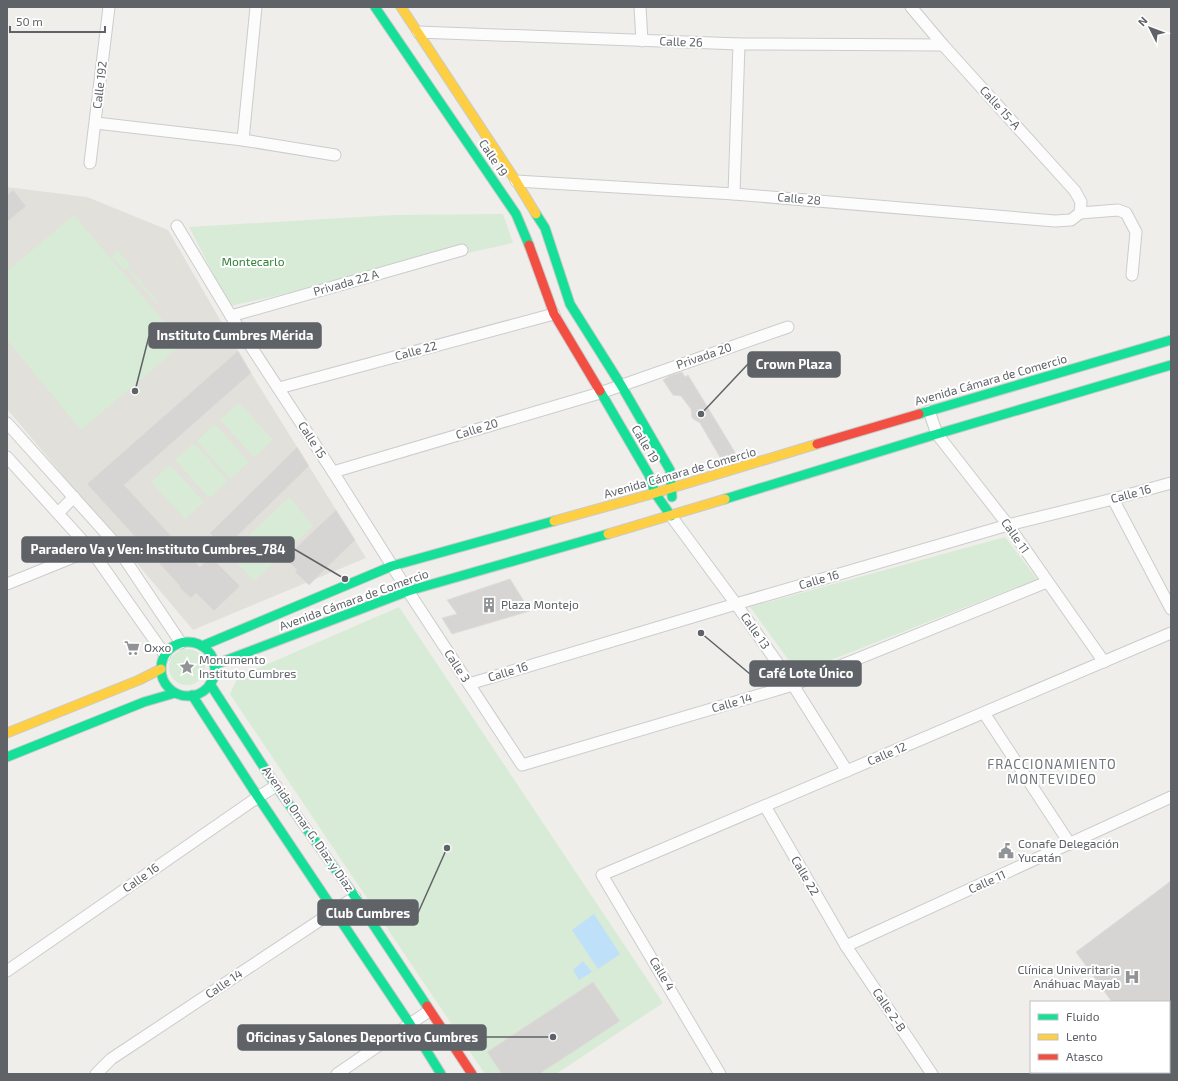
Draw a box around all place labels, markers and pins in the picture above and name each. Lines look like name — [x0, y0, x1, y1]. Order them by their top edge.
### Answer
callout: Instituto Cumbres Mérida — [149, 323, 321, 348]
callout: Crown Plaza — [748, 352, 840, 377]
callout: Paradero Va y Ven: Instituto Cumbres_784 — [22, 537, 294, 562]
building icon: Plaza Montejo — [480, 596, 498, 614]
place label: Plaza Montejo — [501, 597, 579, 612]
supermarket icon: Oxxo — [123, 639, 141, 657]
place label: Oxxo — [144, 640, 172, 654]
place label: Monumento Instituto Cumbres — [199, 652, 296, 680]
place icon: Monumento Instituto Cumbres — [178, 658, 196, 676]
callout: Café Lote Único — [750, 661, 861, 686]
place label: Conafe Delegación Yucatán — [1018, 836, 1119, 864]
public building icon: Conafe Delegación Yucatán — [997, 842, 1015, 860]
callout: Club Cumbres — [318, 900, 418, 925]
place label: Clínica Univeritaria Anáhuac Mayab — [1018, 962, 1120, 990]
hospital icon: Clínica Univeritaria Anáhuac Mayab — [1123, 968, 1141, 986]
callout: Oficinas y Salones Deportivo Cumbres — [238, 1025, 486, 1050]

